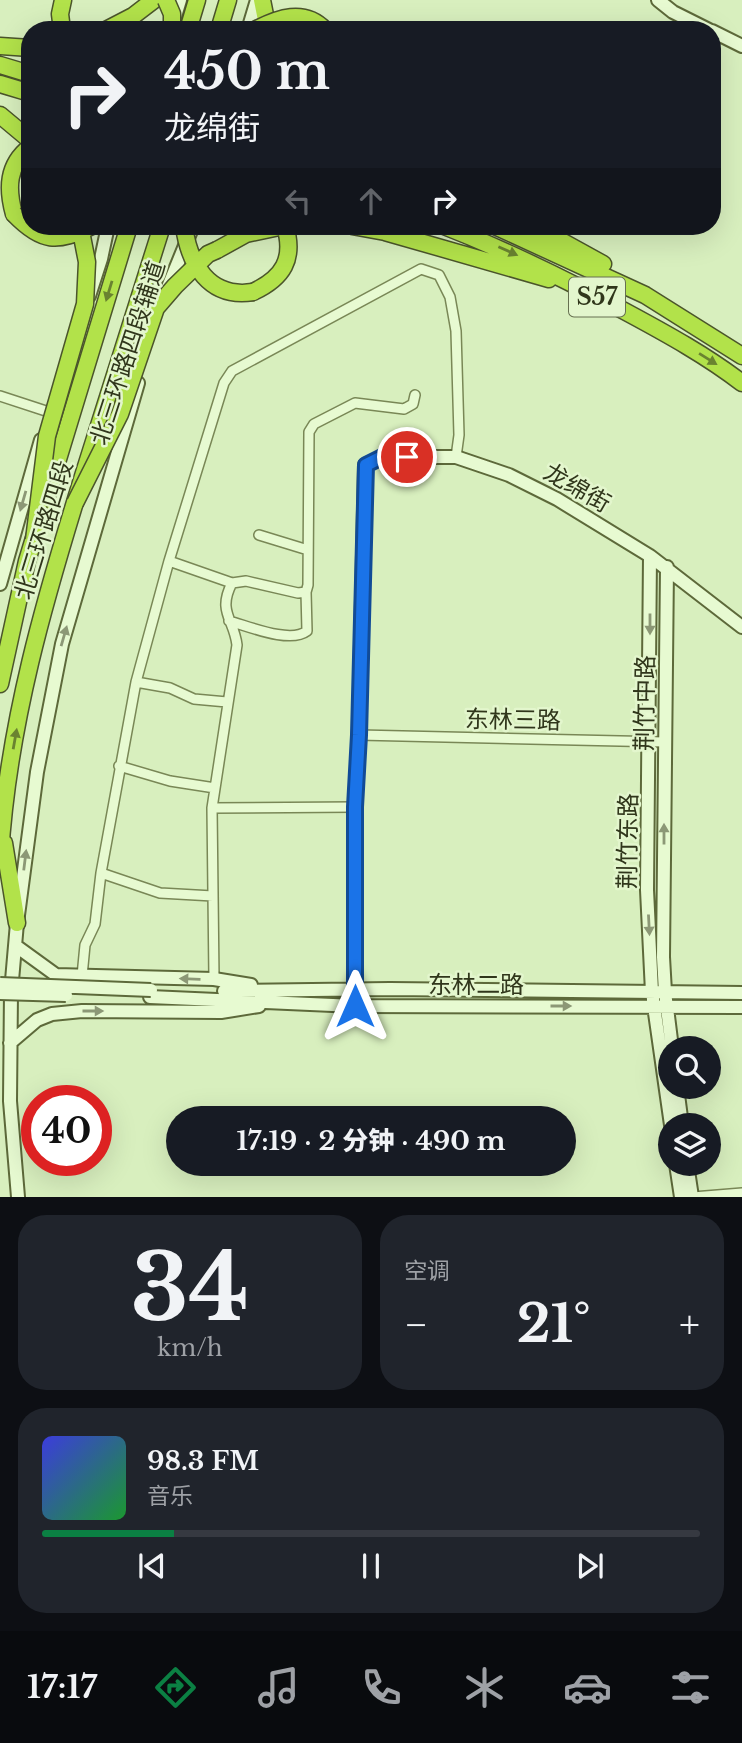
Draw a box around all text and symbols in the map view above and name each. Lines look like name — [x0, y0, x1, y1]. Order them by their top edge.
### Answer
text: 450 m — [164, 41, 330, 102]
icon: right — [49, 49, 140, 140]
text: 龙绵街 — [164, 108, 260, 148]
icon: left — [279, 182, 317, 220]
icon: ahead — [352, 182, 390, 220]
icon: right — [425, 182, 463, 220]
one-way arrow — [497, 246, 518, 257]
street label: 北三环路四段辅道 — [84, 257, 171, 449]
road number: S57 — [569, 278, 625, 316]
one-way arrow — [103, 281, 114, 302]
one-way arrow — [698, 353, 717, 366]
pin — [377, 427, 437, 487]
icon: arrive — [388, 438, 426, 476]
street label: 北三环路四段 — [9, 457, 78, 603]
street label: 龙绵街 — [539, 457, 616, 518]
one-way arrow — [18, 491, 28, 512]
one-way arrow — [644, 613, 656, 635]
one-way arrow — [59, 625, 70, 647]
street label: 荆竹中路 — [629, 655, 660, 751]
street label: 东林三路 — [465, 704, 561, 735]
one-way arrow — [10, 728, 21, 750]
street label: 荆竹东路 — [612, 793, 643, 889]
one-way arrow — [658, 822, 670, 844]
one-way arrow — [20, 849, 31, 871]
one-way arrow — [644, 914, 655, 936]
position arrow — [318, 969, 392, 1043]
street label: 东林二路 — [428, 970, 524, 999]
one-way arrow — [179, 973, 201, 984]
one-way arrow — [551, 1000, 573, 1012]
one-way arrow — [83, 1005, 105, 1017]
map controls — [658, 1036, 721, 1176]
button: search — [658, 1036, 721, 1099]
speed limit sign: 40 — [21, 1085, 112, 1176]
button: layers — [658, 1113, 721, 1176]
text: 17:19 · 2 分钟 · 490 m — [236, 1125, 506, 1157]
text: 34 — [131, 1232, 249, 1345]
text: 空调 — [404, 1257, 450, 1285]
text: 21° — [517, 1292, 591, 1356]
text: − — [404, 1301, 428, 1348]
text: + — [679, 1301, 700, 1348]
text: km/h — [157, 1334, 223, 1362]
text: 98.3 FM — [147, 1445, 259, 1477]
text: 音乐 — [147, 1482, 193, 1510]
icon: previous — [133, 1547, 171, 1585]
icon: pause — [352, 1547, 390, 1585]
icon: next — [571, 1547, 609, 1585]
icon: directions — [151, 1663, 200, 1712]
icon: music — [254, 1663, 303, 1712]
icon: phone — [357, 1663, 406, 1712]
icon: climate — [460, 1663, 509, 1712]
icon: car — [563, 1663, 612, 1712]
icon: filters — [666, 1663, 715, 1712]
text: 17:17 — [27, 1667, 97, 1707]

